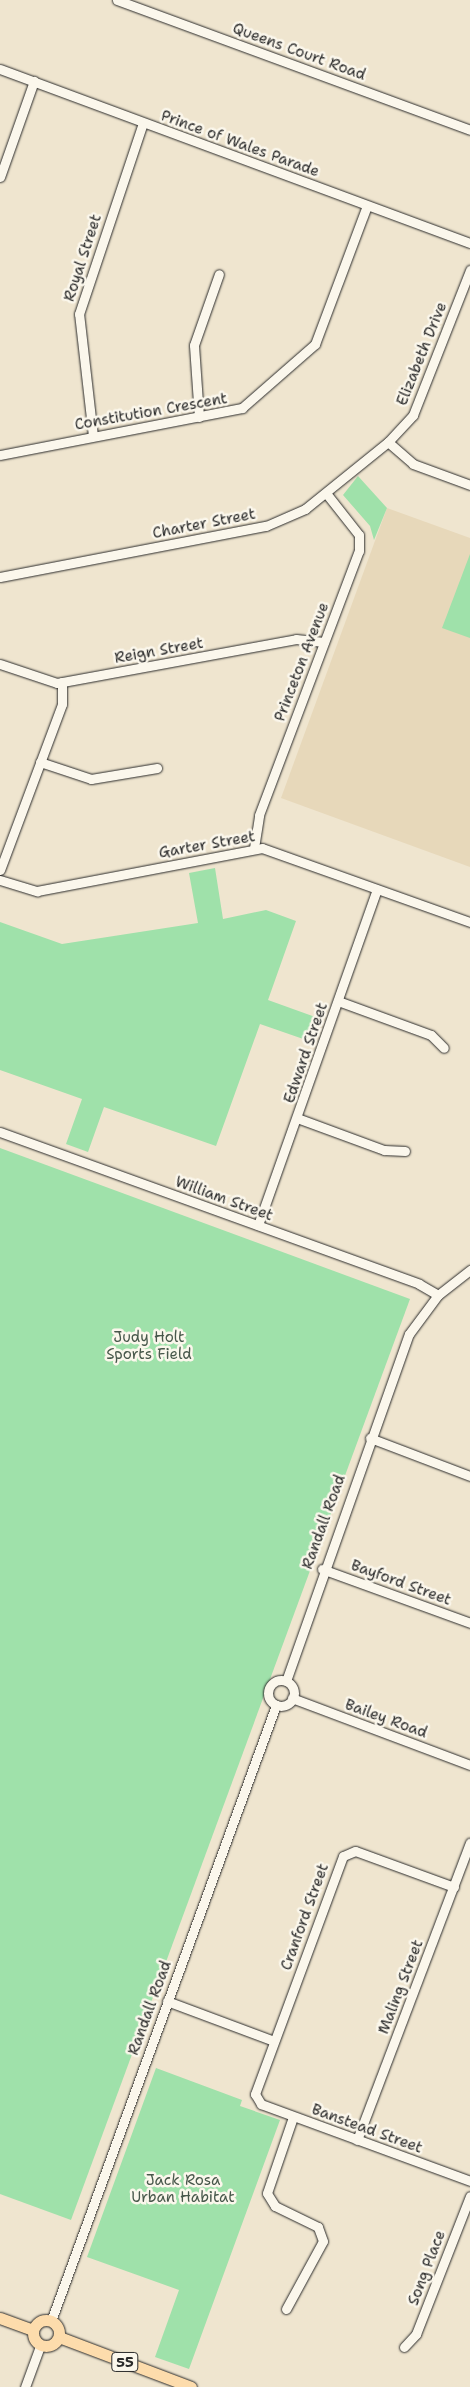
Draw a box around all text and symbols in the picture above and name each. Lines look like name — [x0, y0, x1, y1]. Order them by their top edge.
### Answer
street label: Queens Court Road — [230, 20, 368, 84]
street label: Prince of Wales Parade — [158, 107, 322, 181]
street label: Royal Street — [60, 212, 106, 304]
street label: Elizabeth Drive — [393, 300, 451, 408]
street label: Constitution Crescent — [73, 390, 229, 434]
street label: Charter Street — [151, 505, 257, 543]
street label: Princeton Avenue — [271, 600, 333, 724]
street label: Reign Street — [113, 634, 205, 668]
street label: Garter Street — [157, 828, 257, 862]
street label: Edward Street — [280, 1000, 332, 1106]
street label: William Street — [173, 1173, 275, 1225]
park label: Judy Holt Sports Field — [106, 1328, 192, 1363]
street label: Randall Road — [299, 1472, 349, 1572]
street label: Bayford Street — [348, 1557, 454, 1609]
street label: Bailey Road — [342, 1696, 430, 1742]
street label: Cranford Street — [277, 1861, 333, 1973]
street label: Maling Street — [375, 1937, 427, 2037]
street label: Randall Road — [125, 1958, 175, 2058]
street label: Banstead Street — [309, 2101, 425, 2157]
park label: Jack Rosa Urban Habitat — [131, 2171, 235, 2206]
street label: Song Place — [404, 2228, 450, 2308]
road number: 55 — [111, 2350, 139, 2374]

